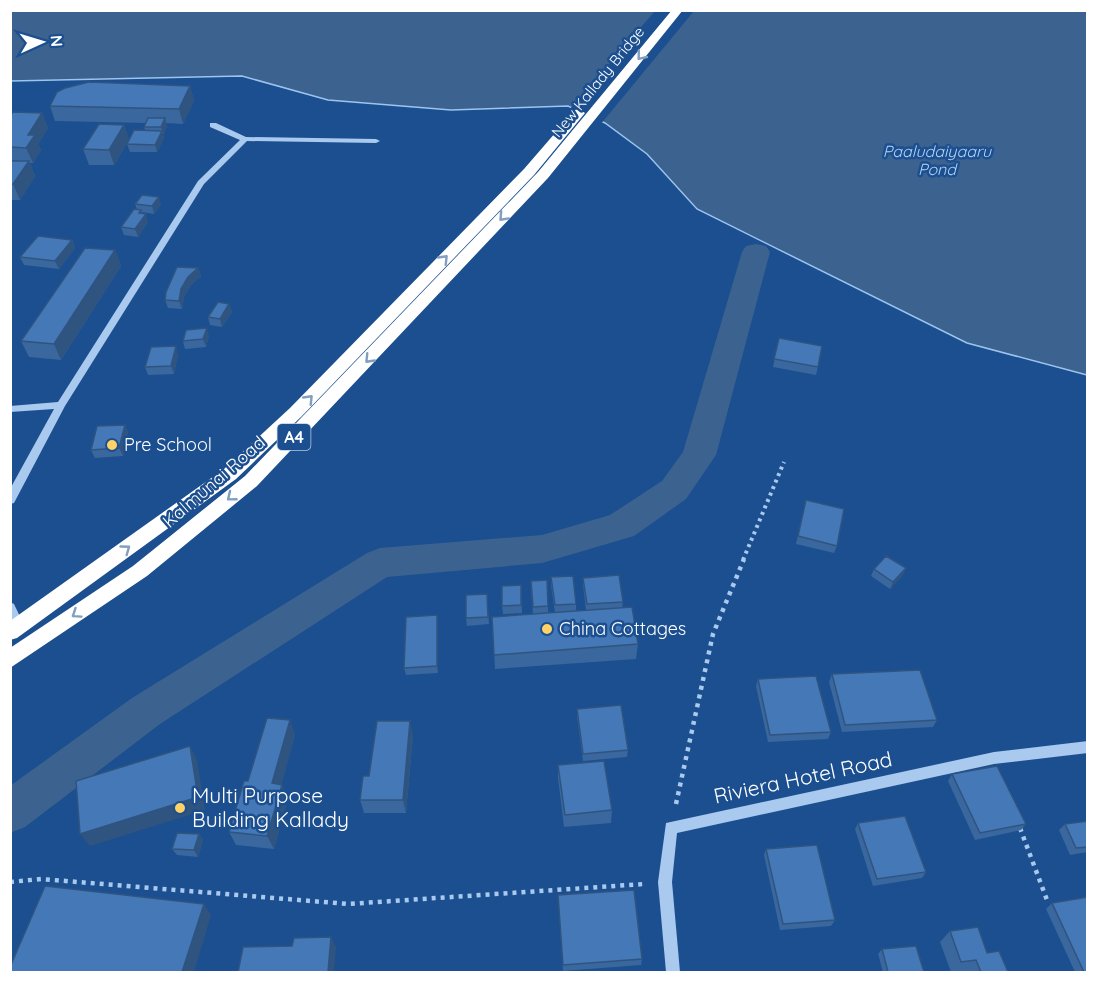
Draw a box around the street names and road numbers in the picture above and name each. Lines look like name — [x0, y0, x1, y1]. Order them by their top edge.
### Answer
street label: New Kallady Bridge — [547, 22, 648, 141]
road number: A4 — [278, 424, 310, 450]
street label: Kalmunai Road — [158, 431, 270, 532]
street label: Riviera Hotel Road — [711, 745, 894, 809]

